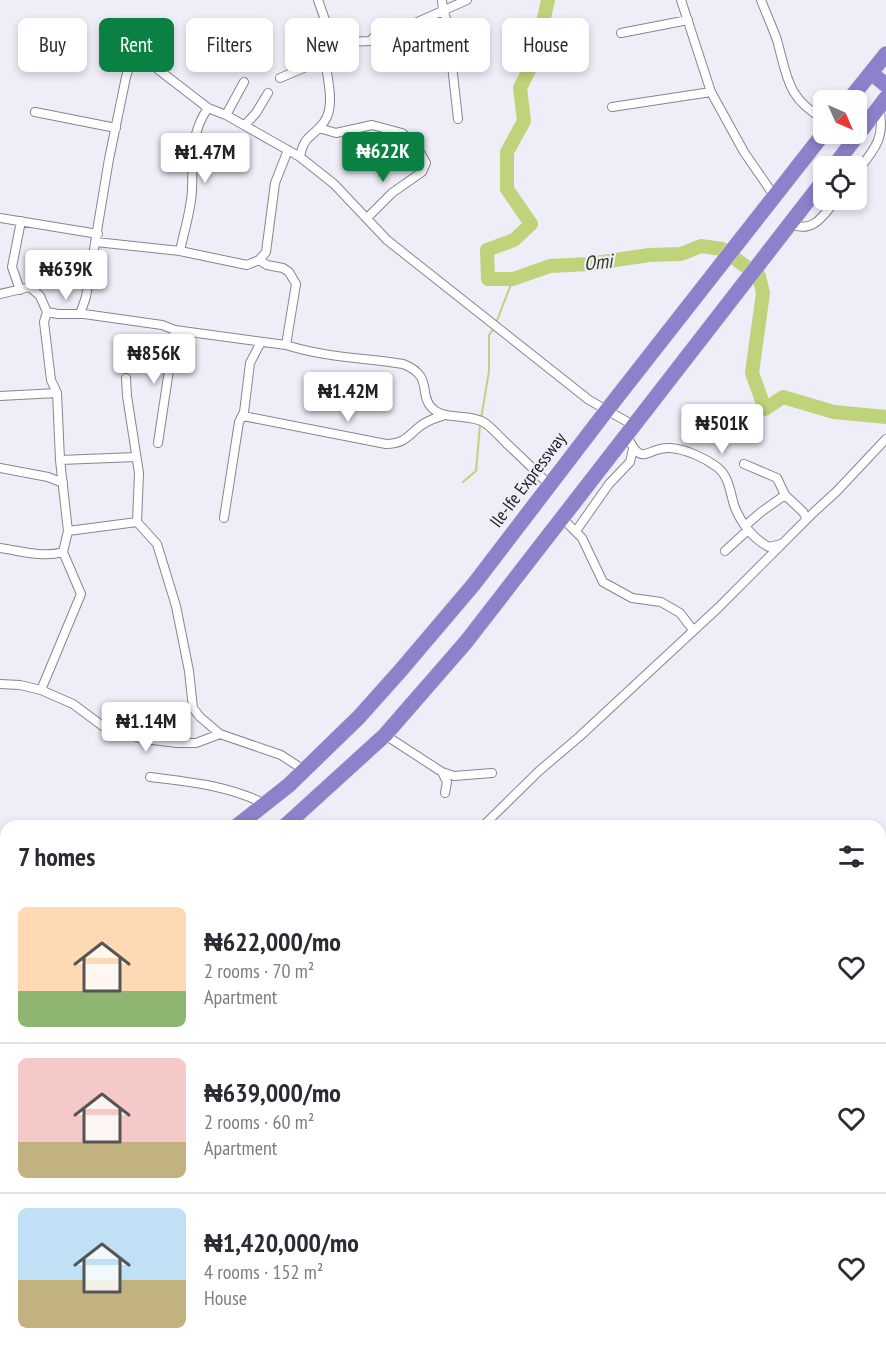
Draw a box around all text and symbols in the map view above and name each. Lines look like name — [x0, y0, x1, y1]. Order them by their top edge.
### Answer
chip: Buy — [18, 18, 87, 72]
chip: Rent — [99, 18, 174, 72]
chip: Filters — [186, 18, 273, 72]
chip: New — [285, 18, 359, 72]
chip: Apartment — [371, 18, 490, 72]
chip: House — [502, 18, 589, 72]
north arrow — [813, 90, 867, 144]
map controls — [813, 90, 867, 210]
pin: ₦622K — [341, 132, 425, 183]
pin: ₦1.47M — [156, 133, 254, 184]
text: ₦622K — [356, 138, 410, 164]
text: ₦1.47M — [175, 139, 235, 165]
button: locate — [813, 156, 867, 210]
water label: Omi — [583, 248, 616, 276]
pin: ₦639K — [24, 250, 108, 301]
text: ₦639K — [39, 256, 93, 282]
pin: ₦856K — [112, 334, 196, 385]
text: ₦856K — [127, 340, 181, 366]
pin: ₦1.42M — [299, 372, 397, 423]
text: ₦1.42M — [318, 378, 378, 404]
pin: ₦501K — [680, 404, 764, 455]
text: ₦501K — [695, 410, 749, 436]
street label: Ile-Ife Expressway — [484, 427, 571, 532]
pin: ₦1.14M — [97, 702, 195, 753]
text: ₦1.14M — [116, 708, 176, 734]
text: 7 homes — [18, 840, 95, 873]
icon: filters — [835, 840, 868, 873]
text: ₦622,000/mo — [204, 925, 341, 958]
icon: home — [66, 931, 138, 1003]
icon: heart — [835, 951, 868, 984]
text: 2 rooms · 70 m² — [204, 958, 314, 984]
text: Apartment — [204, 984, 277, 1010]
text: ₦639,000/mo — [204, 1076, 341, 1109]
icon: home — [66, 1082, 138, 1154]
icon: heart — [835, 1102, 868, 1135]
text: 2 rooms · 60 m² — [204, 1109, 314, 1135]
text: Apartment — [204, 1135, 277, 1161]
text: ₦1,420,000/mo — [204, 1226, 359, 1259]
icon: home — [66, 1232, 138, 1304]
icon: heart — [835, 1252, 868, 1285]
text: 4 rooms · 152 m² — [204, 1259, 323, 1285]
text: House — [204, 1285, 247, 1311]

